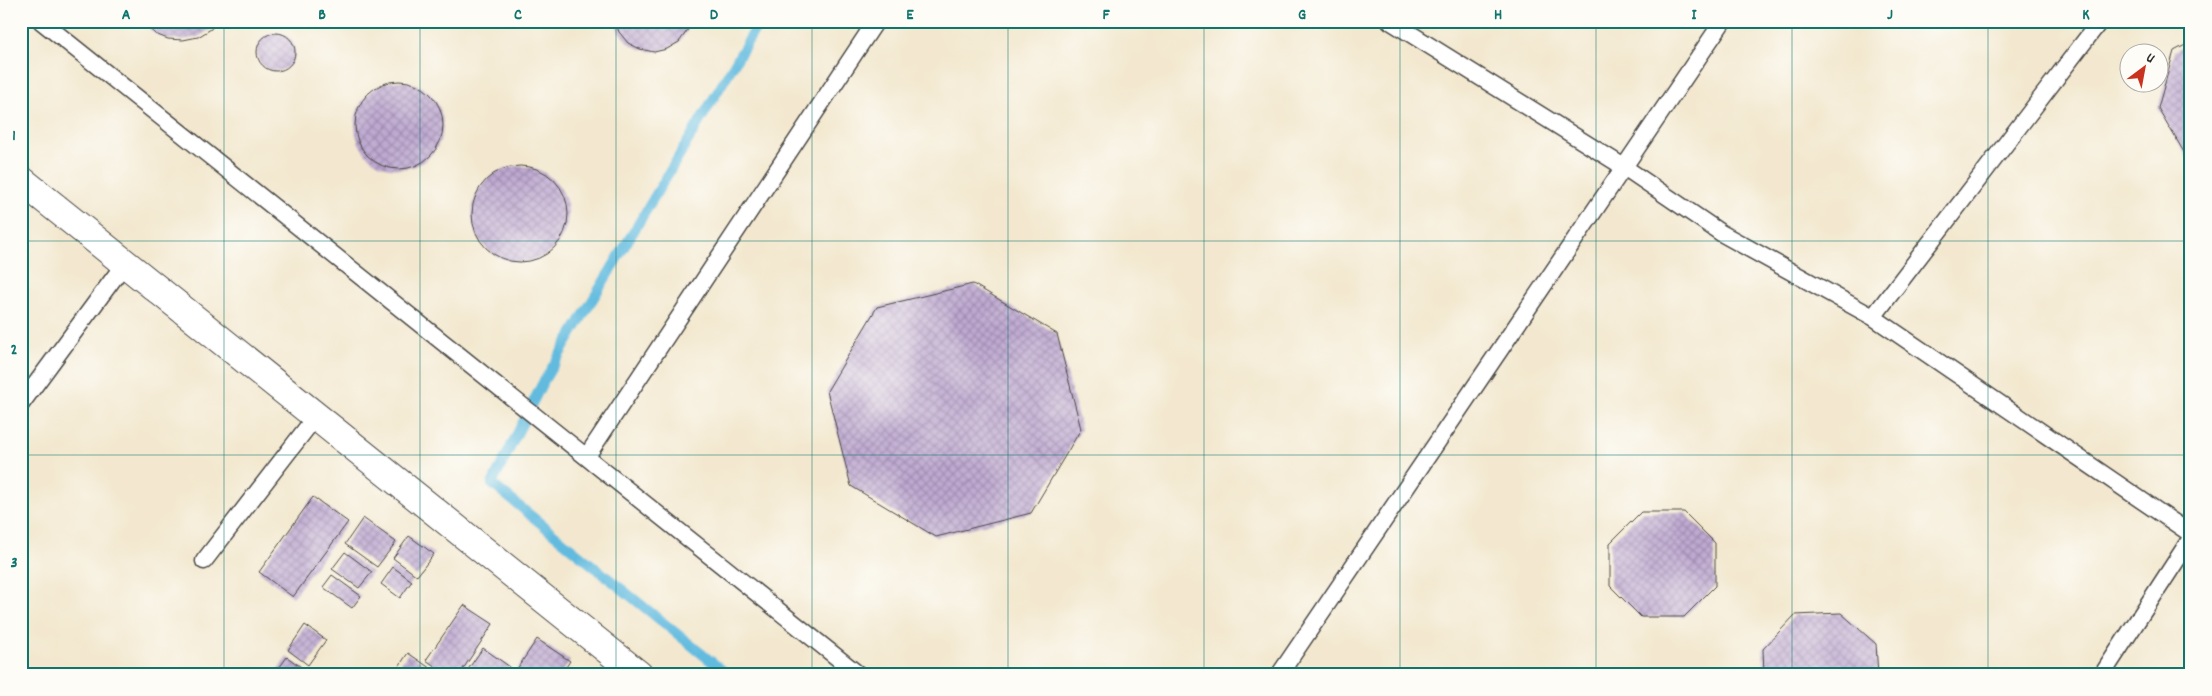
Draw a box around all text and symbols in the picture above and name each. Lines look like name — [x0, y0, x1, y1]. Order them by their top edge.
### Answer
text: A — [122, 4, 131, 27]
text: B — [318, 4, 326, 27]
text: C — [514, 4, 522, 27]
text: D — [710, 4, 719, 27]
text: E — [906, 4, 914, 27]
text: F — [1102, 4, 1110, 27]
text: G — [1298, 4, 1306, 27]
text: H — [1494, 4, 1502, 27]
text: I — [1692, 4, 1698, 27]
text: J — [1887, 4, 1893, 27]
text: K — [2082, 4, 2090, 27]
north arrow — [2120, 42, 2170, 92]
text: U — [2142, 48, 2158, 69]
text: 1 — [12, 125, 16, 148]
text: 2 — [11, 339, 18, 362]
text: 3 — [10, 552, 18, 575]

